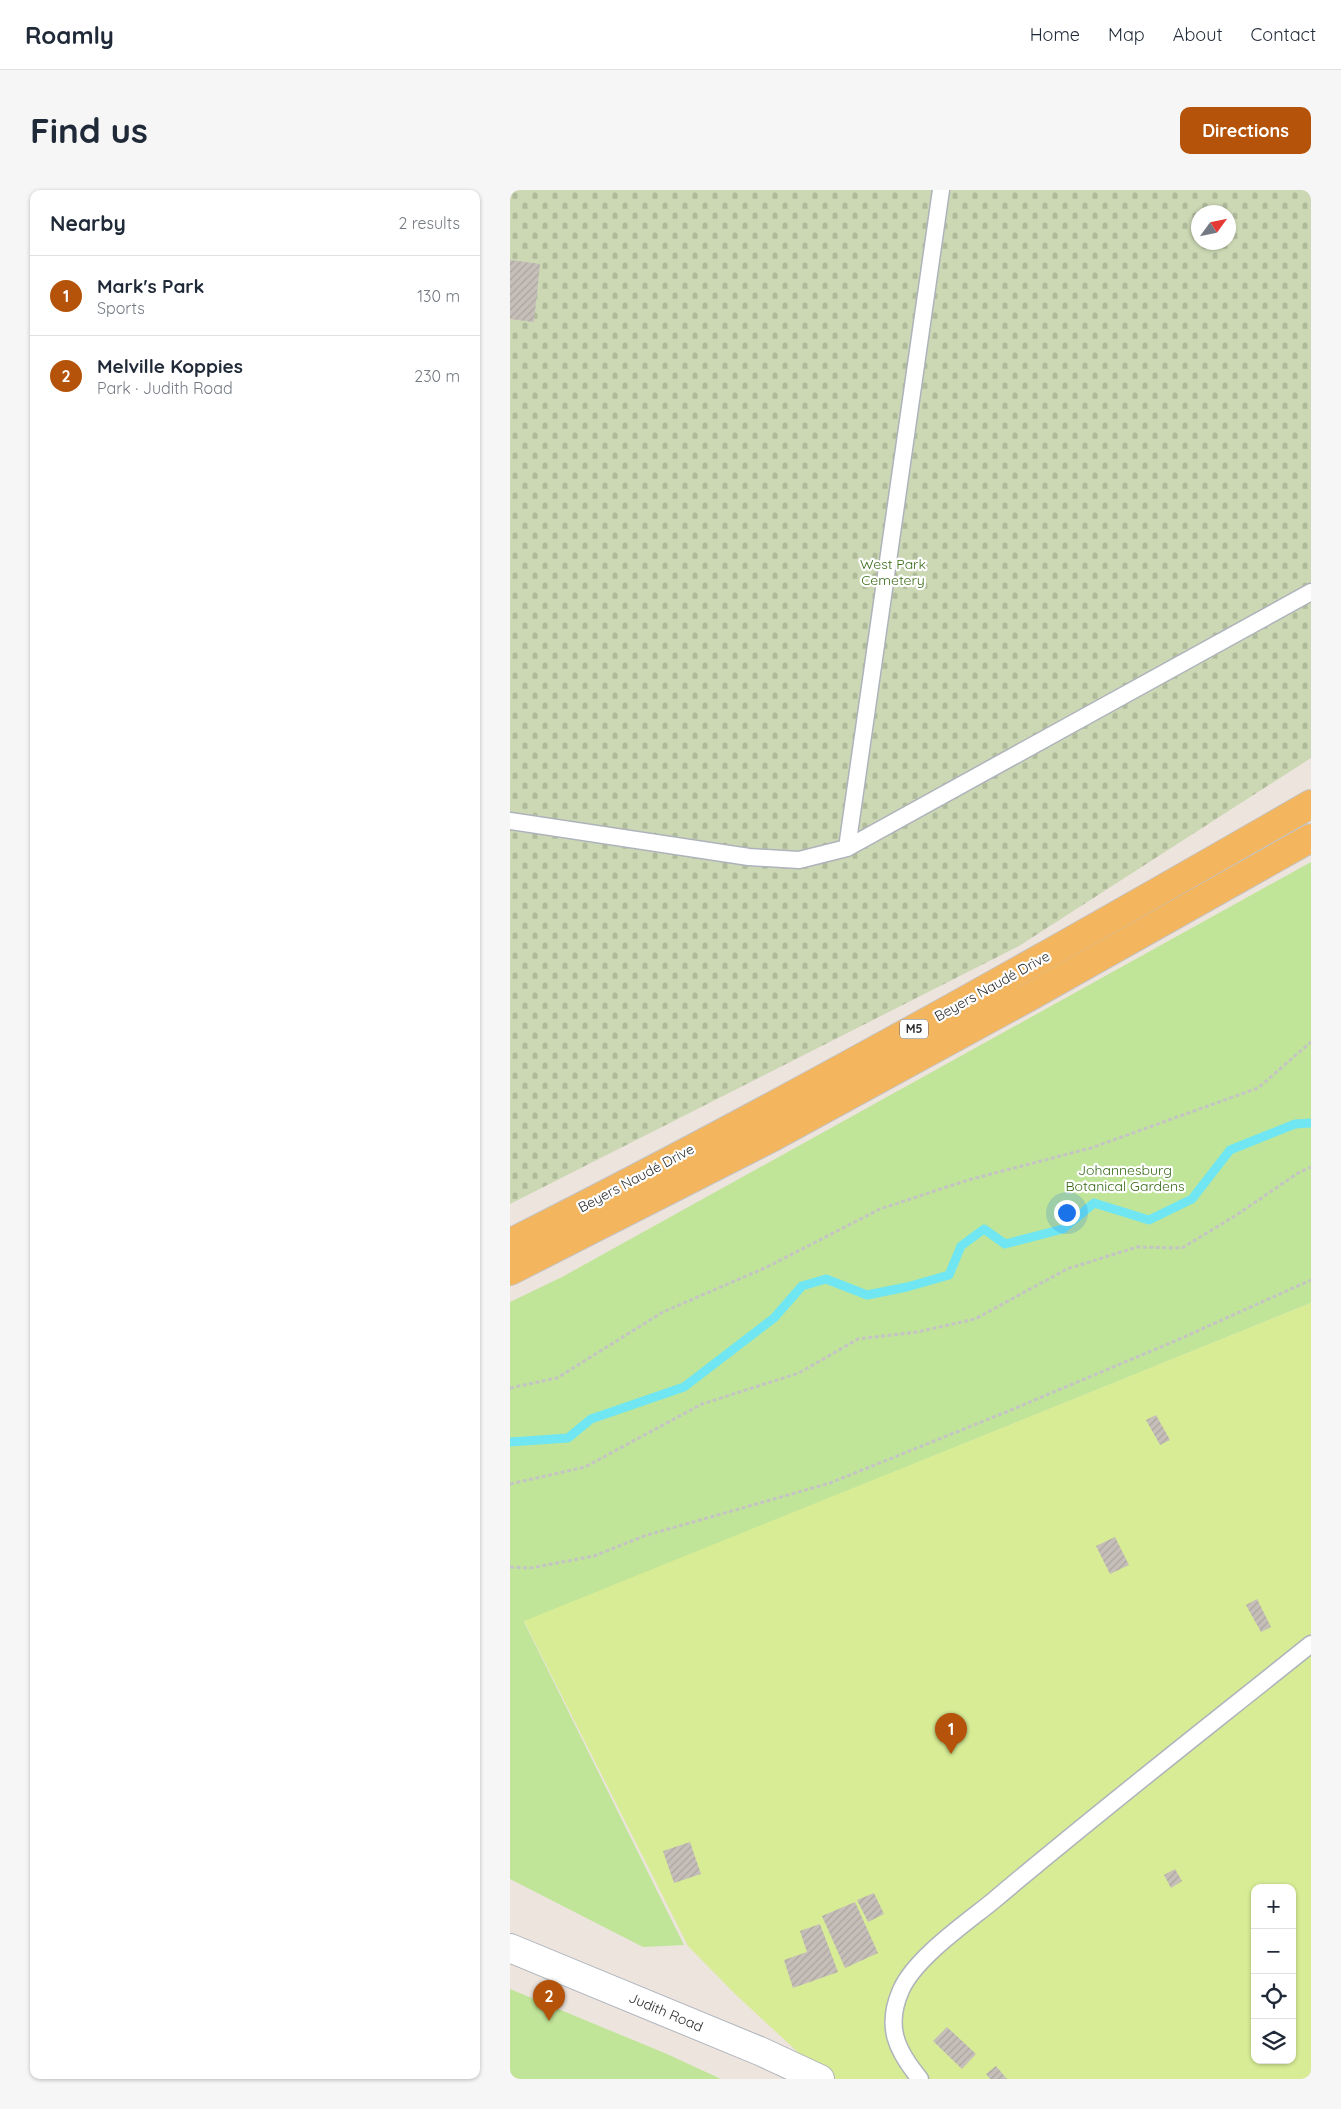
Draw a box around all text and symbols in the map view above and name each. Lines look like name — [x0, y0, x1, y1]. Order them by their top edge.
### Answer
text: Roamly — [25, 20, 114, 50]
text: Home — [1030, 23, 1080, 46]
text: Map — [1108, 23, 1145, 46]
text: About — [1173, 23, 1223, 46]
text: Contact — [1251, 23, 1316, 46]
button: Directions — [1180, 107, 1311, 154]
text: Find us — [30, 108, 148, 152]
north arrow — [1191, 205, 1236, 250]
text: Nearby — [50, 210, 126, 236]
text: 2 results — [398, 213, 460, 233]
text: Mark's Park — [97, 274, 204, 298]
text: 1 — [63, 286, 69, 306]
text: 130 m — [417, 286, 460, 306]
text: Sports — [97, 298, 145, 318]
text: Melville Koppies — [97, 354, 243, 378]
text: 2 — [61, 366, 71, 386]
text: 230 m — [414, 366, 460, 386]
text: Park · Judith Road — [97, 378, 233, 398]
park label: West Park Cemetery — [860, 555, 926, 589]
street label: Beyers Naudé Drive — [931, 947, 1053, 1025]
road number: M5 — [900, 1020, 928, 1039]
street label: Beyers Naudé Drive — [575, 1140, 697, 1216]
park label: Johannesburg Botanical Gardens — [1065, 1161, 1185, 1195]
your location — [1054, 1200, 1080, 1226]
pin: 1 — [935, 1713, 967, 1754]
map controls — [1251, 1884, 1296, 2064]
button: + — [1251, 1884, 1296, 1929]
button: − — [1251, 1929, 1296, 1974]
button: locate — [1251, 1974, 1296, 2019]
pin: 2 — [533, 1980, 565, 2021]
street label: Judith Road — [626, 1988, 706, 2036]
button: layers — [1251, 2019, 1296, 2064]

